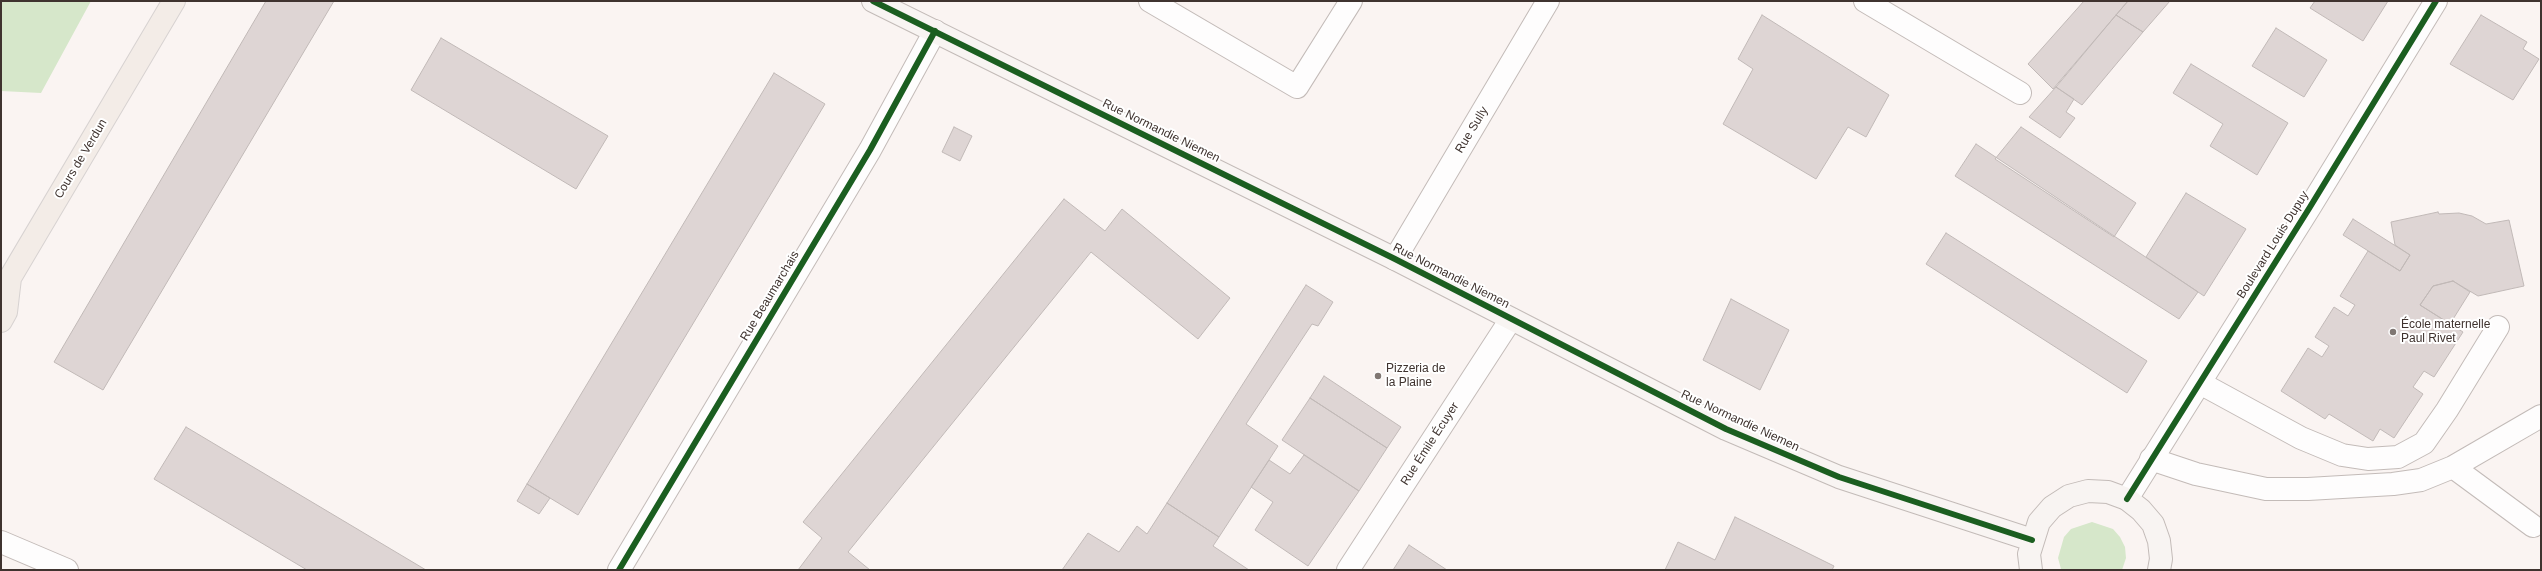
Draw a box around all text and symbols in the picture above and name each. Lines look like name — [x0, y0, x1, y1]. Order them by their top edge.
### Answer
street label: Rue Normandie Niemen — [1100, 96, 1222, 166]
street label: Rue Sully — [1453, 104, 1491, 156]
street label: Cours de Verdun — [52, 117, 110, 201]
street label: Boulevard Louis Dupuy — [2234, 189, 2312, 301]
street label: Rue Normandie Niemen — [1390, 240, 1512, 312]
street label: Rue Beaumarchais — [738, 249, 802, 343]
place label: École maternelle Paul Rivet — [2401, 318, 2490, 346]
marker: École maternelle Paul Rivet — [2388, 327, 2398, 337]
place label: Pizzeria de la Plaine — [1386, 362, 1445, 390]
marker: Pizzeria de la Plaine — [1373, 371, 1383, 381]
street label: Rue Normandie Niemen — [1679, 387, 1801, 455]
street label: Rue Émile Écuyer — [1398, 400, 1462, 488]

